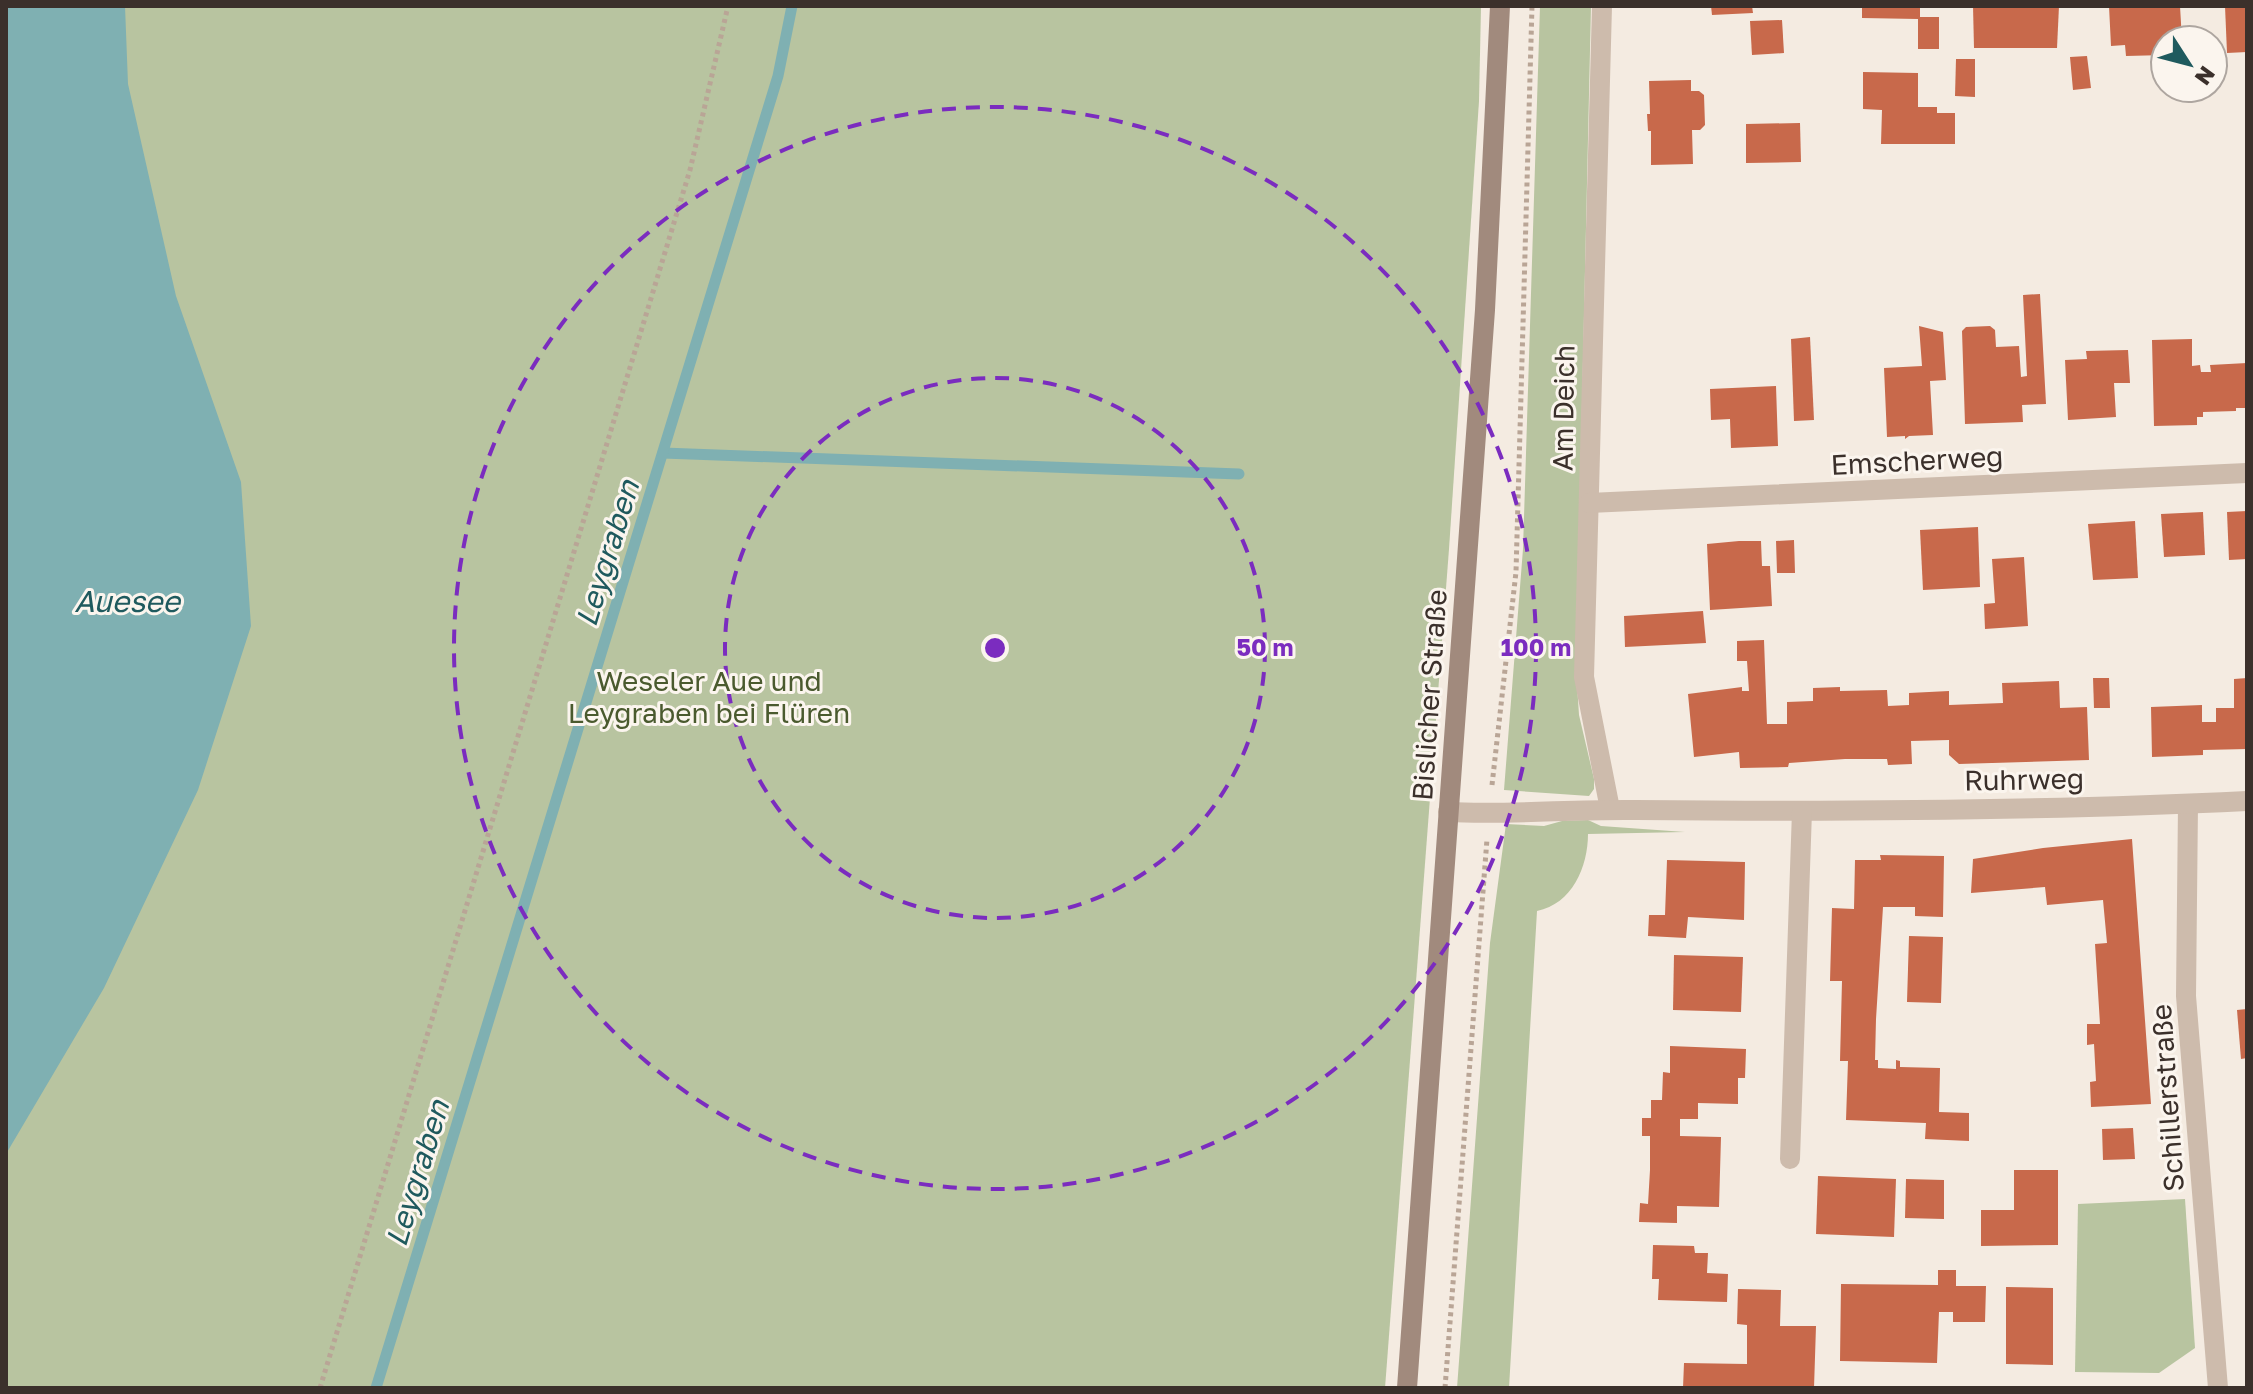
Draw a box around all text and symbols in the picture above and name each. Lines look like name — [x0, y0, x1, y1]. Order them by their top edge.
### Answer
north arrow — [2149, 24, 2229, 104]
text: N — [2190, 61, 2221, 91]
street label: Am Deich — [1545, 345, 1581, 471]
street label: Emscherweg — [1830, 439, 2004, 481]
water label: Leygraben — [568, 474, 647, 630]
water label: Auesee — [74, 583, 182, 619]
street label: Bislicher Straße — [1405, 588, 1453, 802]
text: 50 m — [1236, 632, 1294, 661]
text: 100 m — [1501, 632, 1571, 661]
centre of rings — [981, 634, 1009, 662]
park label: Weseler Aue und Leygraben bei Flüren — [568, 664, 850, 729]
street label: Ruhrweg — [1964, 761, 2084, 797]
street label: Schillerstraße — [2144, 1003, 2190, 1193]
water label: Leygraben — [378, 1094, 457, 1250]

